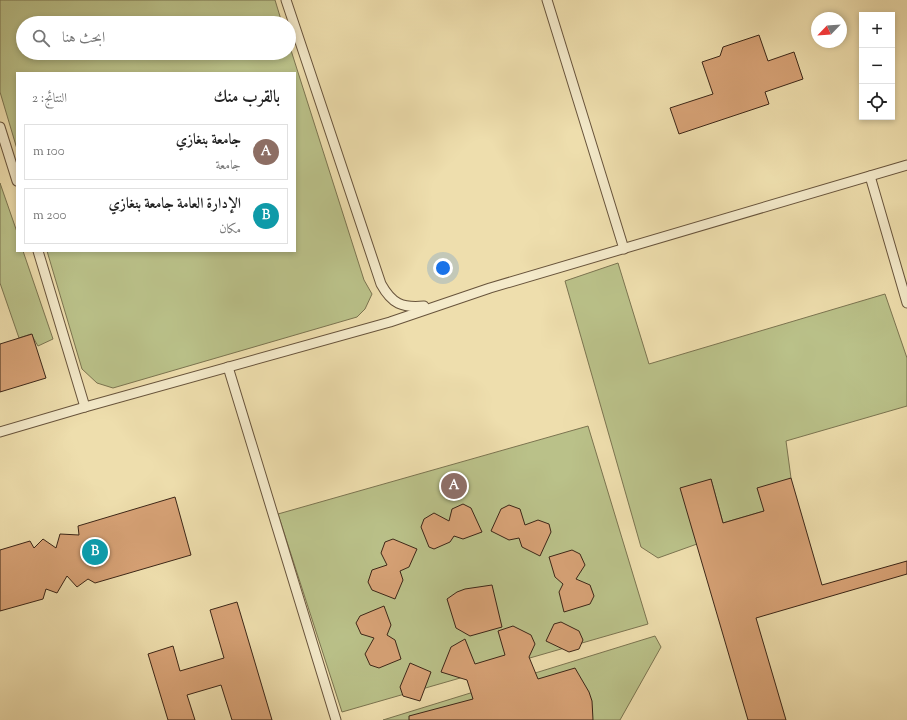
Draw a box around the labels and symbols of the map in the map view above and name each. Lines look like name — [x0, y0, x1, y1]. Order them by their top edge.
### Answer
north arrow — [811, 12, 847, 48]
your location — [433, 258, 453, 278]
pin: A — [441, 471, 467, 501]
pin: B — [82, 537, 108, 567]

